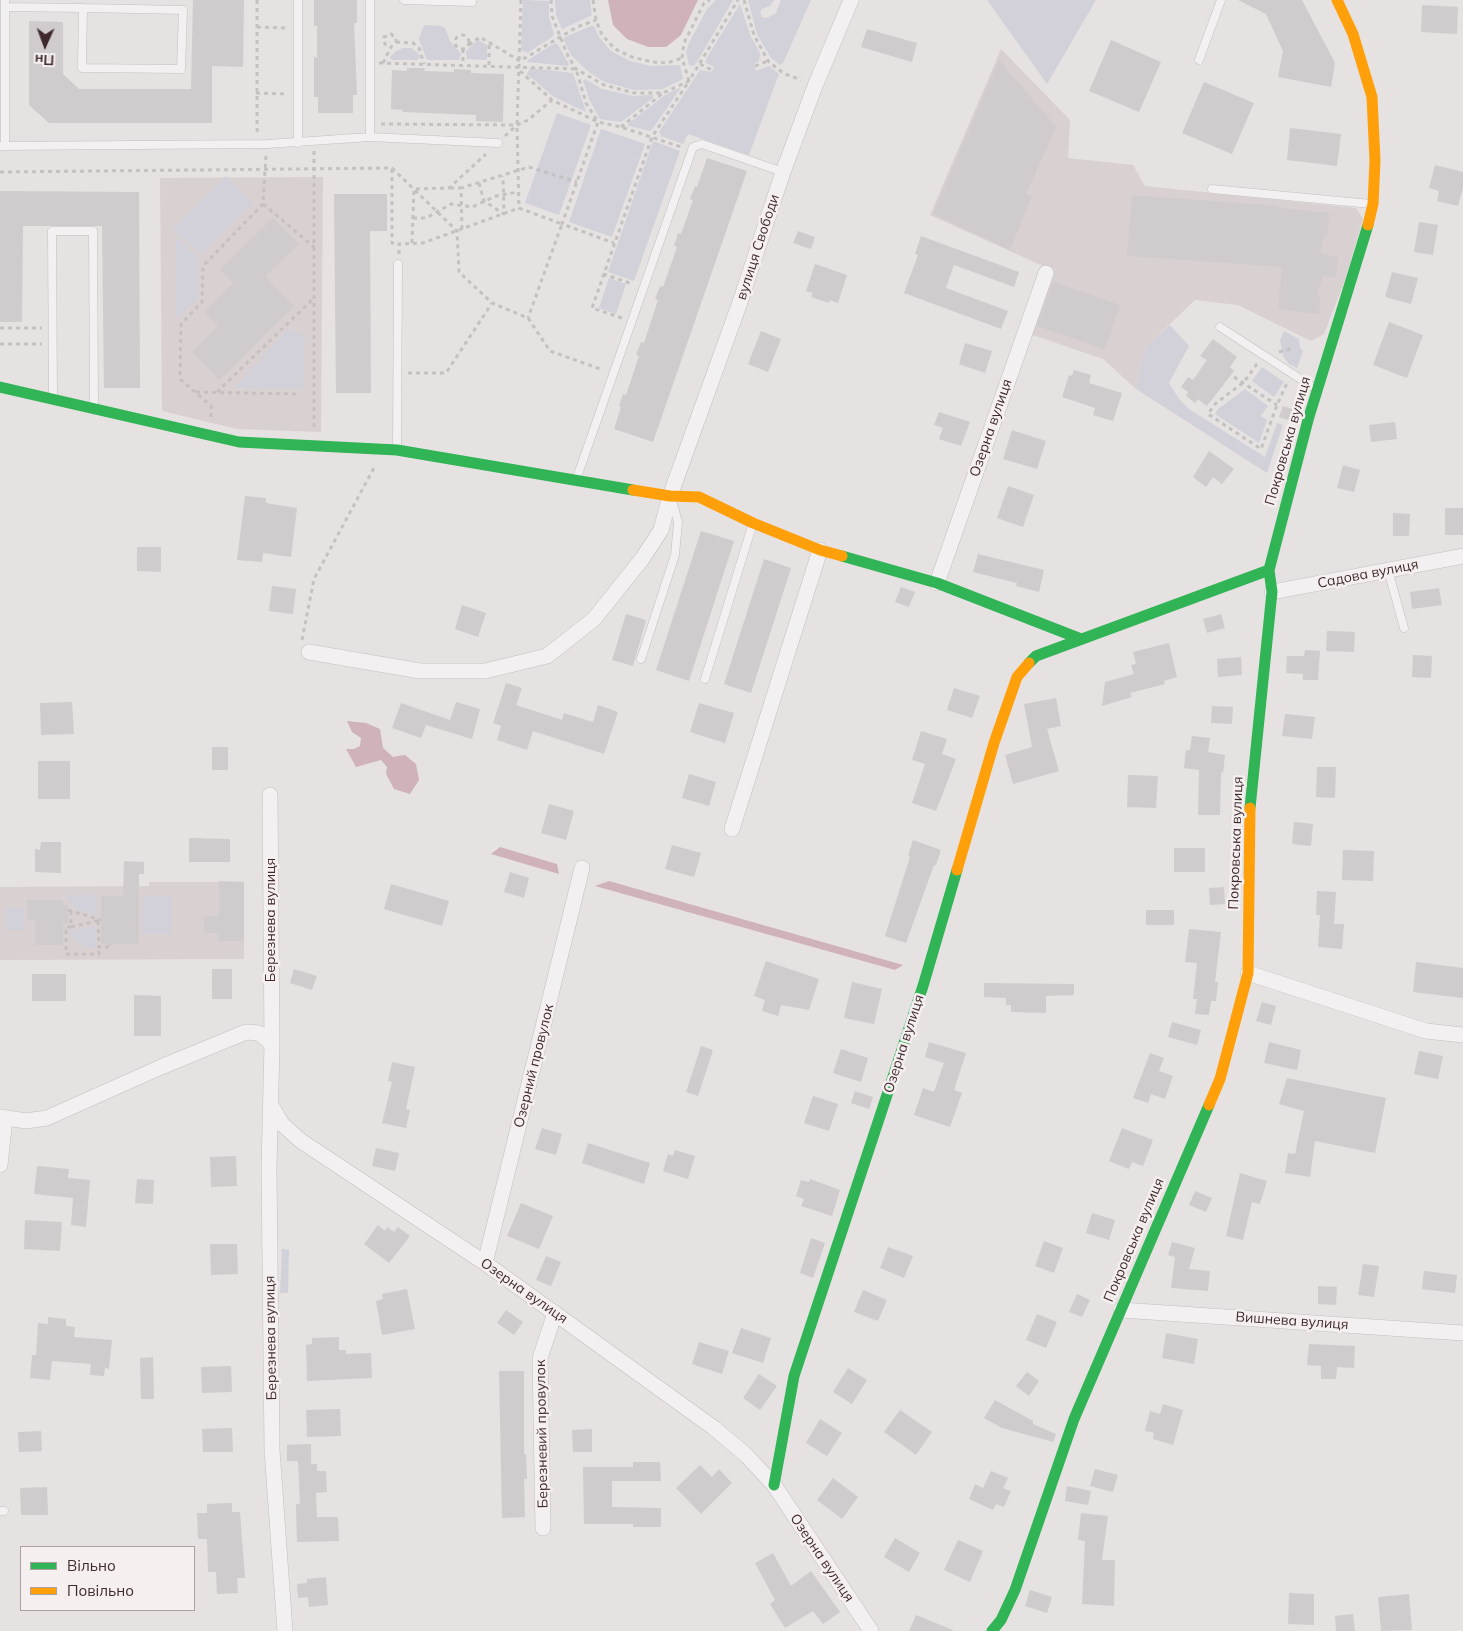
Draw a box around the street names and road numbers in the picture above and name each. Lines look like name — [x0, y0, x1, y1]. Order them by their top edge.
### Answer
street label: вулиця Свободи — [733, 192, 783, 302]
street label: Покровська вулиця — [1262, 375, 1314, 507]
street label: Озерна вулиця — [966, 377, 1016, 479]
street label: Садова вулиця — [1316, 556, 1420, 592]
street label: Покровська вулиця — [1225, 776, 1247, 910]
street label: Березнева вулиця — [263, 858, 279, 982]
street label: Озерна вулиця — [880, 993, 928, 1095]
street label: Озерний провулок — [511, 1002, 557, 1130]
street label: Покровська вулиця — [1100, 1175, 1168, 1305]
street label: Озерна вулиця — [477, 1255, 571, 1327]
street label: Березнева вулиця — [262, 1276, 280, 1400]
street label: Вишнева вулиця — [1235, 1309, 1349, 1333]
street label: Березневий провулок — [532, 1359, 552, 1509]
street label: Озерна вулиця — [786, 1511, 858, 1605]

